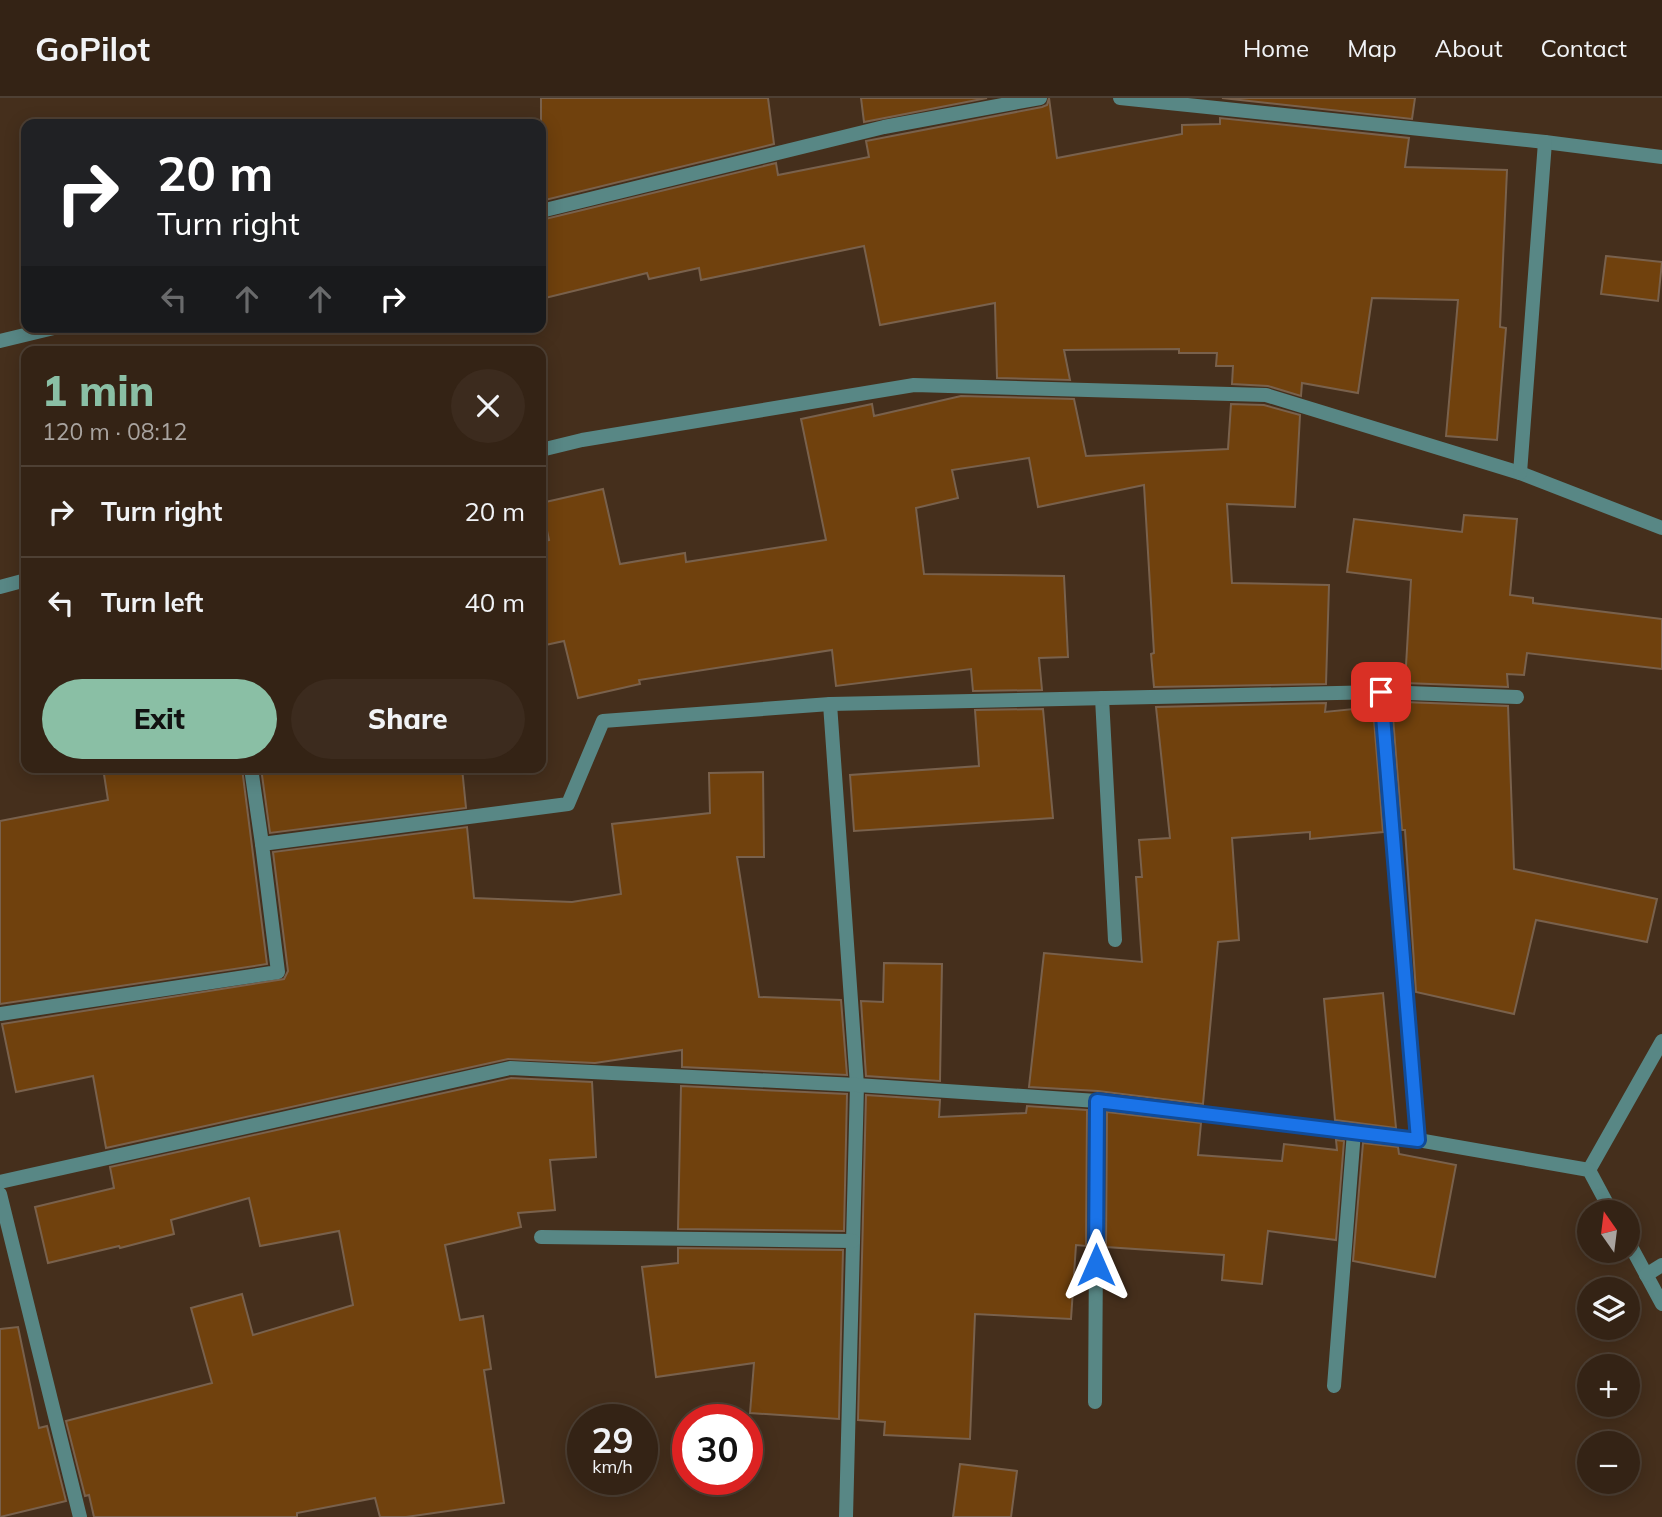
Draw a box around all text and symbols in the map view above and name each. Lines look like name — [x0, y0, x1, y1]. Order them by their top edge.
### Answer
text: GoPilot — [35, 28, 150, 69]
text: Home — [1243, 33, 1309, 63]
text: Map — [1347, 33, 1397, 63]
text: About — [1435, 33, 1503, 63]
text: Contact — [1541, 33, 1627, 63]
text: 20 m — [157, 142, 273, 203]
icon: right — [42, 147, 133, 238]
text: Turn right — [157, 203, 300, 243]
icon: left — [155, 280, 193, 318]
icon: ahead — [228, 280, 266, 318]
icon: ahead — [301, 280, 339, 318]
icon: right — [374, 280, 412, 318]
text: 1 min — [42, 364, 155, 417]
button: close — [451, 369, 525, 443]
text: 120 m · 08:12 — [42, 417, 187, 446]
icon: right — [42, 493, 80, 531]
text: Turn right — [101, 495, 222, 528]
text: 20 m — [464, 495, 525, 528]
icon: left — [42, 584, 80, 622]
text: Turn left — [101, 586, 203, 619]
text: 40 m — [464, 586, 525, 619]
pin — [1351, 662, 1411, 722]
icon: arrive — [1362, 673, 1400, 711]
button: Exit — [42, 679, 277, 759]
button: Share — [291, 679, 525, 759]
north arrow — [1577, 1200, 1640, 1264]
map controls — [1577, 1200, 1640, 1494]
position arrow — [1059, 1228, 1133, 1302]
button: layers — [1577, 1277, 1640, 1340]
button: + — [1577, 1354, 1640, 1417]
speed limit sign: 30 — [672, 1404, 763, 1495]
text: 29 — [591, 1418, 634, 1462]
button: − — [1577, 1431, 1640, 1494]
text: km/h — [592, 1455, 633, 1478]

